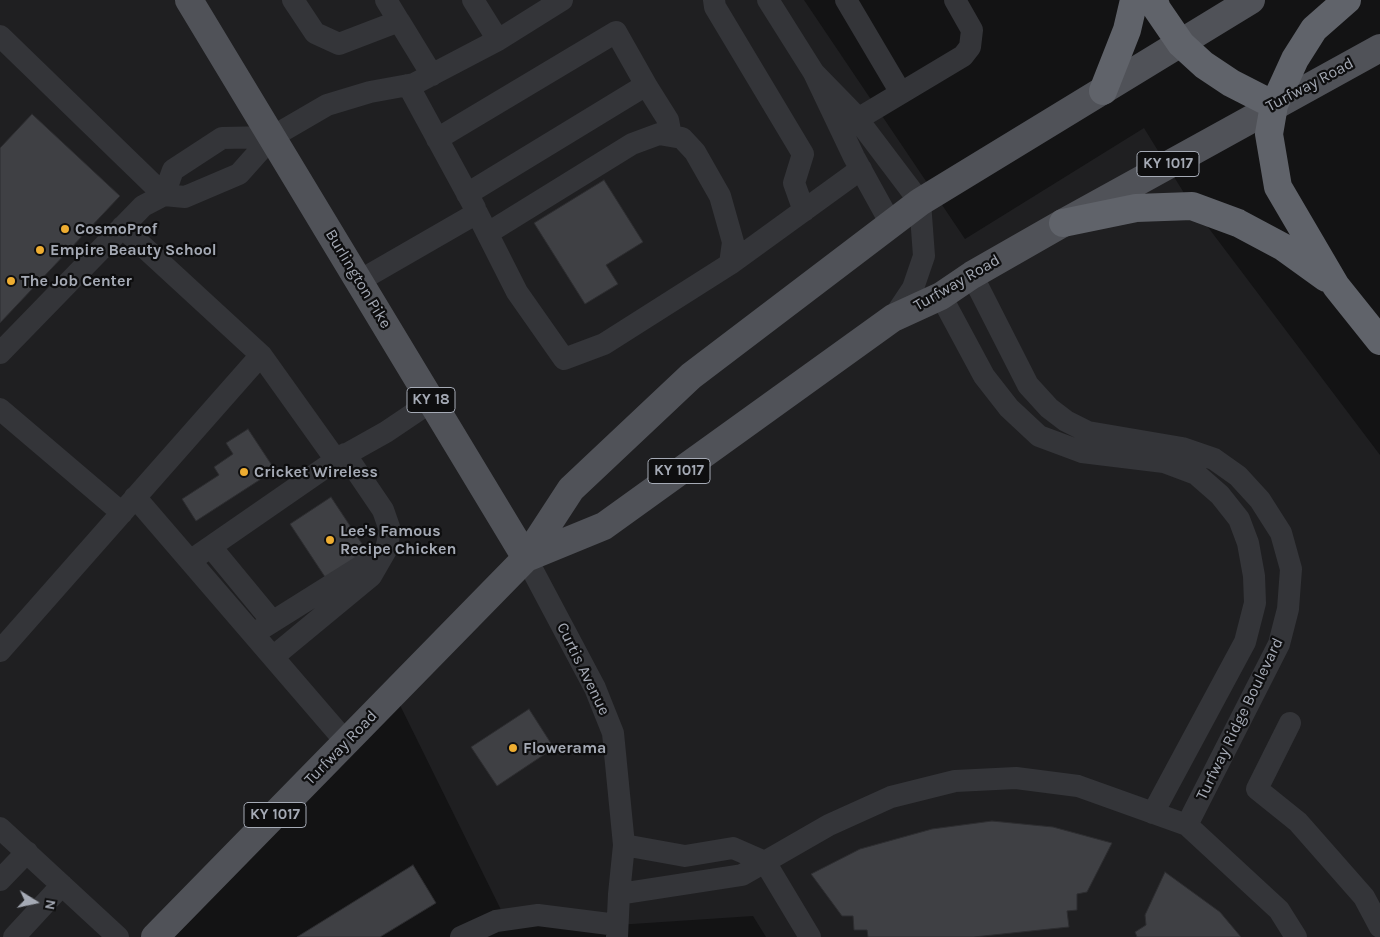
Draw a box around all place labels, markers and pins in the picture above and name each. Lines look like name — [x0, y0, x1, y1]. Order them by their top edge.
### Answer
place label: CosmoProf — [75, 219, 157, 239]
marker: CosmoProf — [59, 223, 71, 235]
place label: Empire Beauty School — [50, 240, 217, 260]
marker: Empire Beauty School — [34, 244, 46, 256]
place label: The Job Center — [21, 271, 132, 291]
marker: The Job Center — [5, 275, 17, 287]
place label: Cricket Wireless — [254, 462, 378, 482]
marker: Cricket Wireless — [238, 466, 250, 478]
place label: Lee's Famous Recipe Chicken — [340, 521, 457, 559]
marker: Lee's Famous Recipe Chicken — [324, 534, 336, 546]
place label: Flowerama — [523, 738, 606, 758]
marker: Flowerama — [507, 742, 519, 754]

